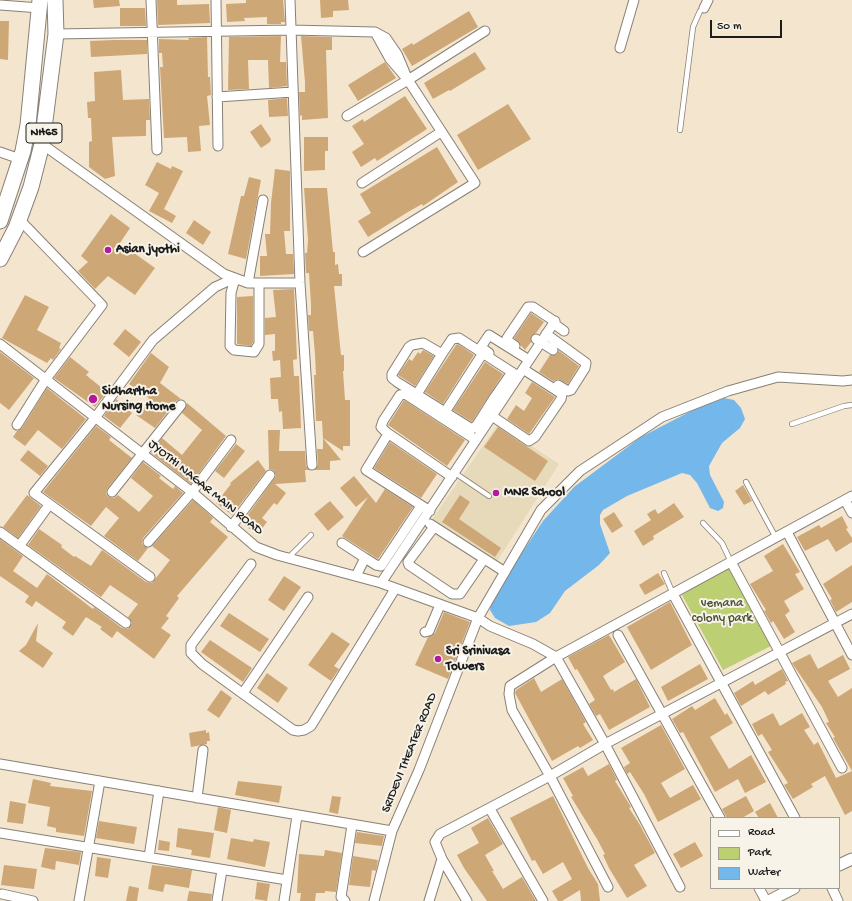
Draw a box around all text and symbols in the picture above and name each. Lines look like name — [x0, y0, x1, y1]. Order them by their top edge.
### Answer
scale bar — [712, 12, 784, 38]
text: 50 m — [717, 20, 742, 34]
road number: NH65 — [26, 123, 62, 143]
place label: Asian jyothi — [116, 242, 180, 258]
marker: Asian jyothi — [103, 245, 113, 255]
place label: Sidhartha Nursing Home — [102, 384, 176, 415]
marker: Sidhartha Nursing Home — [87, 393, 99, 405]
street label: JYOTHI NAGAR MAIN ROAD — [144, 437, 266, 539]
place label: MNR School — [504, 485, 565, 501]
marker: MNR School — [491, 488, 501, 498]
park label: vemana colony park — [692, 596, 752, 627]
place label: Sri Srinivasa Towers — [446, 644, 510, 675]
marker: Sri Srinivasa Towers — [433, 654, 443, 664]
street label: SRIDEVI THEATER ROAD — [379, 691, 441, 815]
legend — [710, 817, 840, 889]
text: Road — [748, 826, 774, 840]
text: Park — [748, 846, 771, 860]
text: Water — [748, 866, 780, 880]

